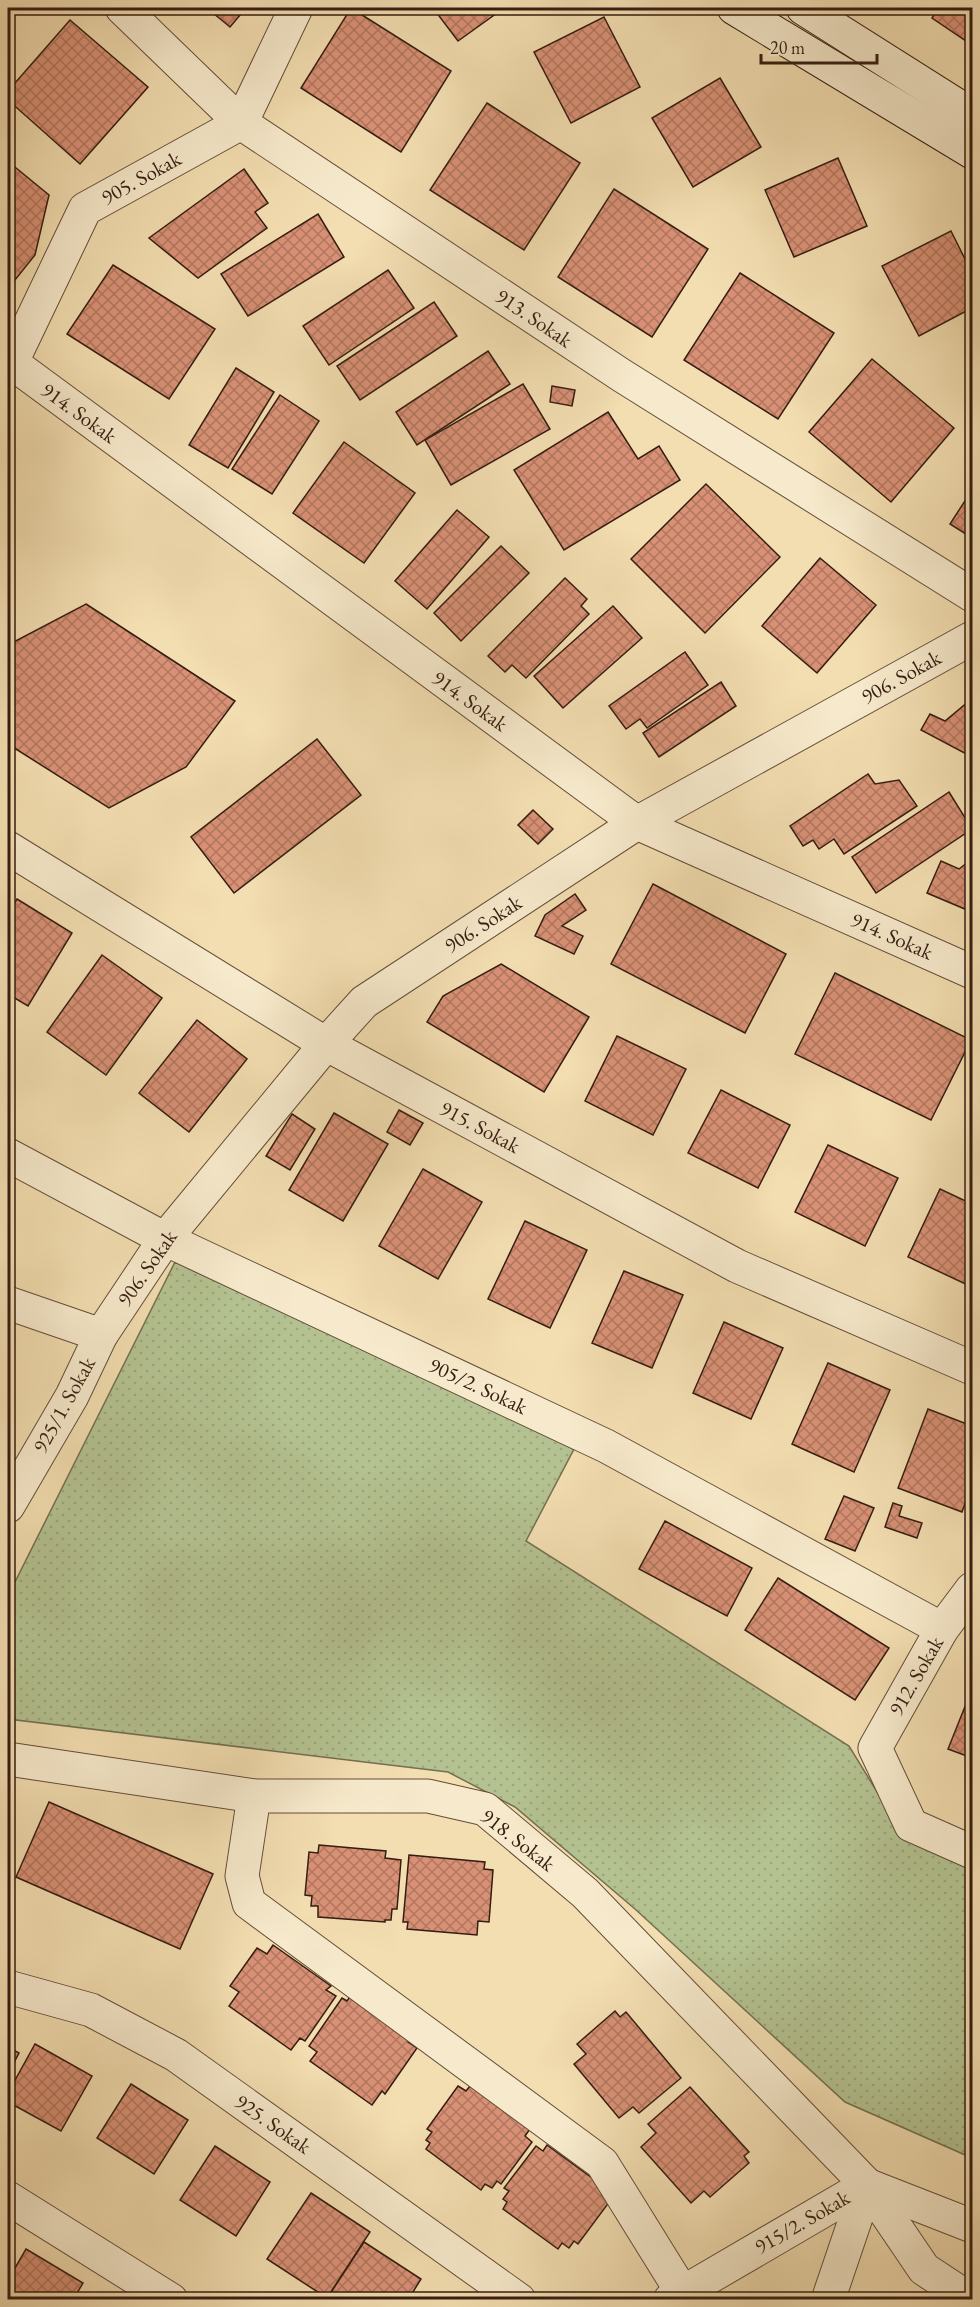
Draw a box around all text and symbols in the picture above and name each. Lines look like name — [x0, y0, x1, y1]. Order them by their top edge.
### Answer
scale bar — [761, 27, 876, 65]
text: 20 m — [770, 36, 805, 59]
street label: 905. Sokak — [96, 144, 186, 211]
street label: 913. Sokak — [491, 282, 579, 354]
street label: 914. Sokak — [36, 376, 123, 450]
street label: 906. Sokak — [856, 643, 946, 710]
street label: 914. Sokak — [427, 664, 514, 738]
street label: 906. Sokak — [439, 888, 528, 959]
street label: 914. Sokak — [847, 905, 939, 966]
street label: 915. Sokak — [435, 1094, 526, 1159]
street label: 906. Sokak — [111, 1223, 183, 1311]
street label: 925/1. Sokak — [26, 1351, 102, 1458]
street label: 905/2. Sokak — [425, 1351, 533, 1421]
street label: 912. Sokak — [882, 1630, 950, 1720]
street label: 918. Sokak — [476, 1802, 562, 1878]
street label: 925. Sokak — [230, 2088, 318, 2160]
street label: 915/2. Sokak — [749, 2183, 855, 2260]

